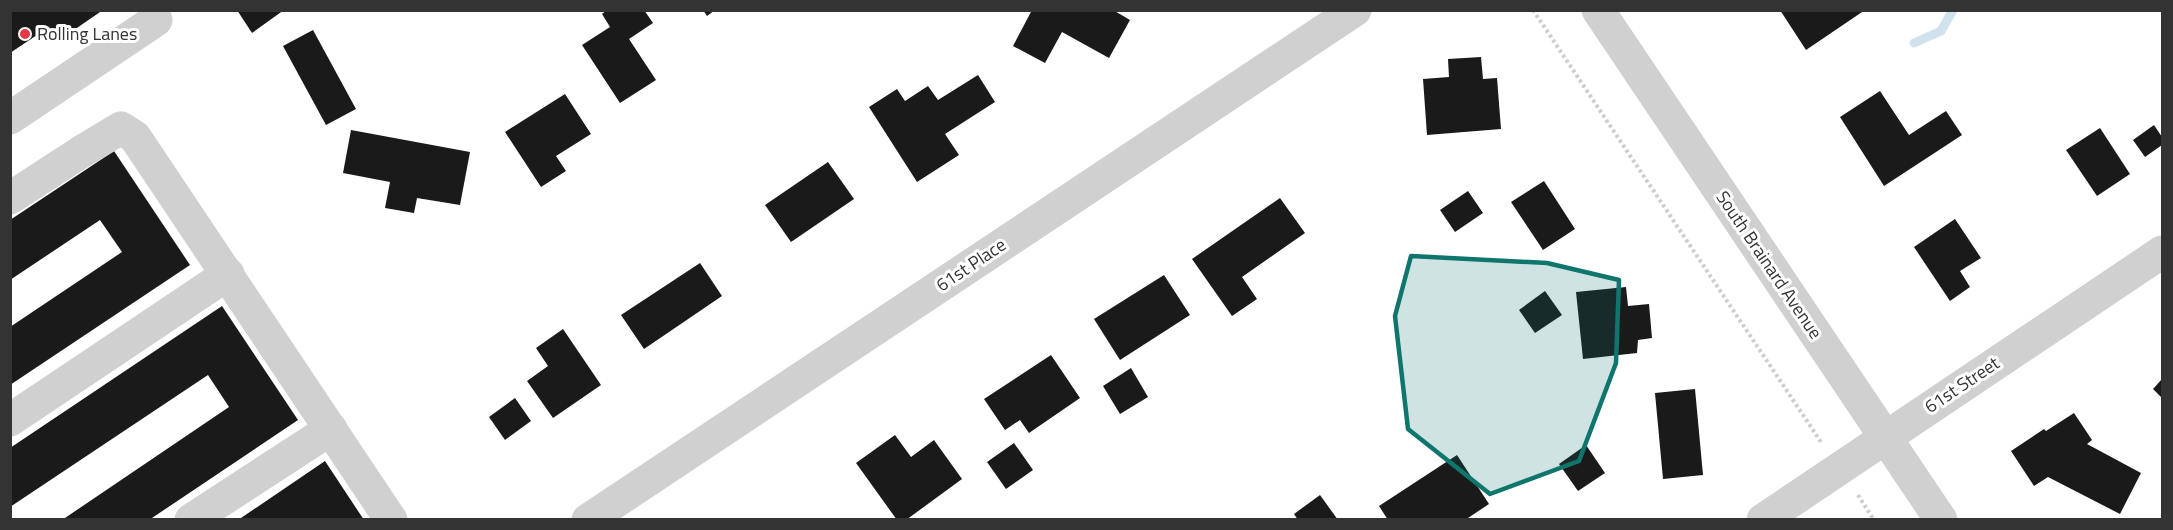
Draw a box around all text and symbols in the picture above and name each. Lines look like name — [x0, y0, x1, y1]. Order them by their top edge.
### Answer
place label: Rolling Lanes — [37, 20, 137, 47]
marker: Rolling Lanes — [18, 27, 32, 41]
street label: South Brainard Avenue — [1710, 185, 1829, 344]
street label: 61st Place — [930, 231, 1011, 298]
street label: 61st Street — [1919, 349, 2005, 420]

